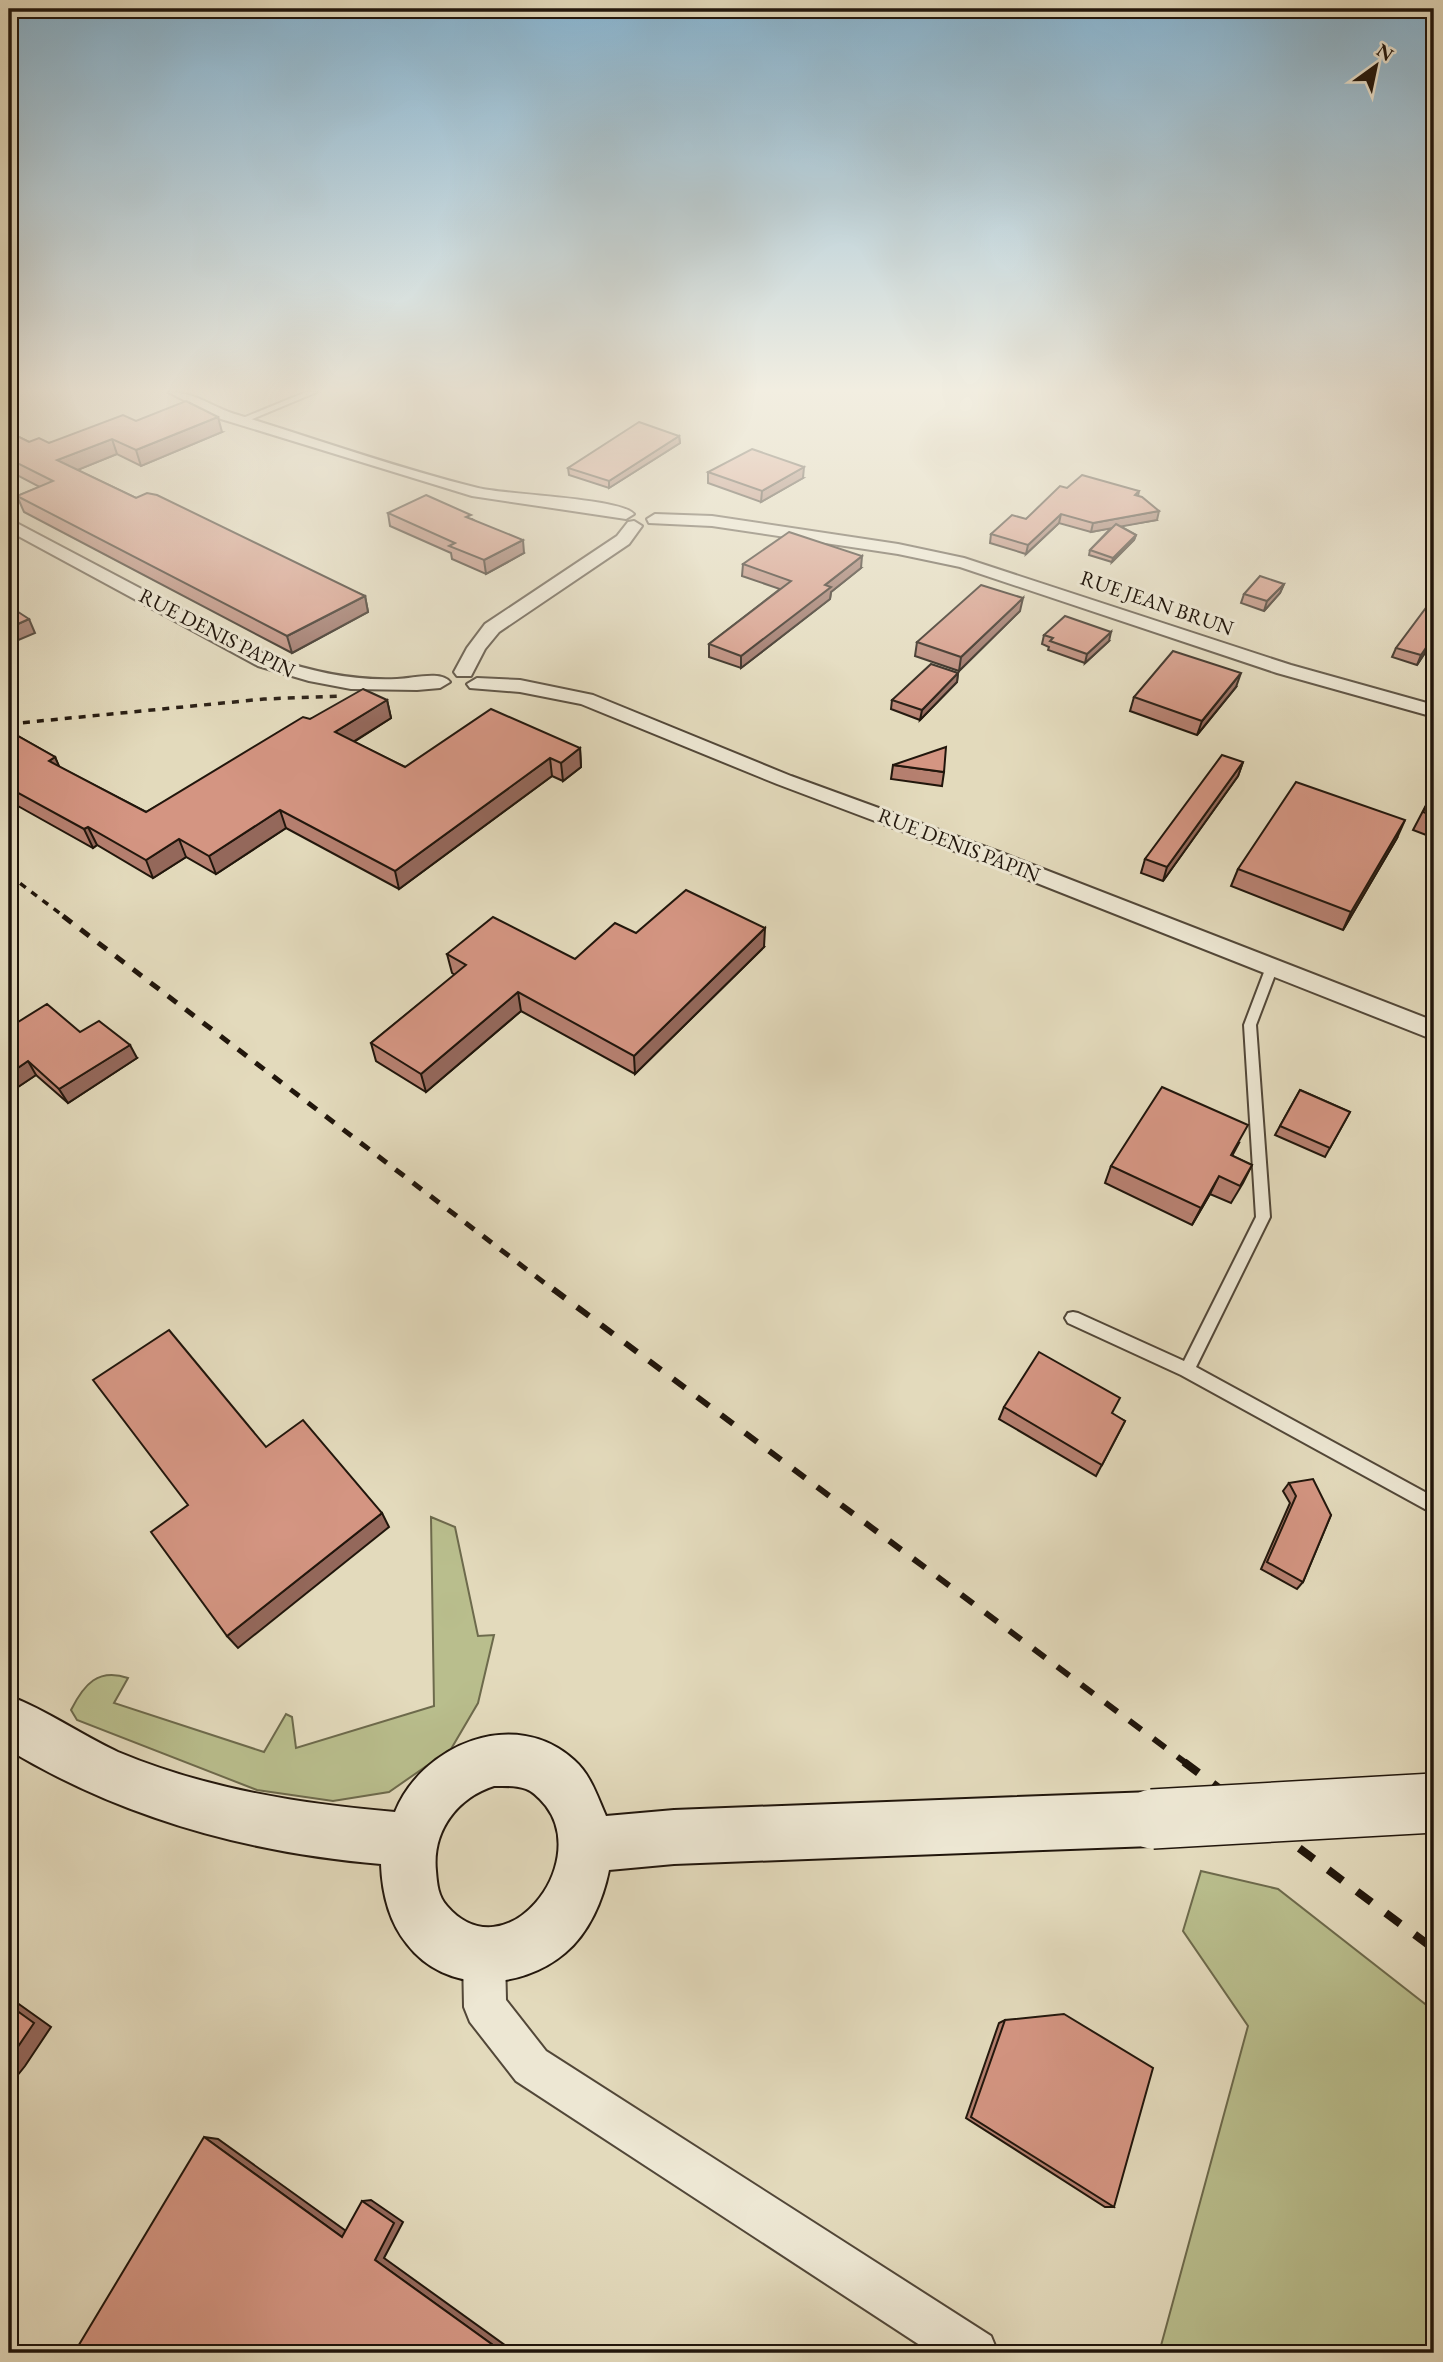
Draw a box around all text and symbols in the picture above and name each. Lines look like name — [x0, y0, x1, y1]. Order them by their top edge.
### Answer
north arrow — [1342, 32, 1412, 102]
text: N — [1372, 37, 1399, 67]
street label: RUE JEAN BRUN — [1077, 564, 1238, 642]
street label: RUE DENIS PAPIN — [135, 582, 300, 684]
street label: RUE DENIS PAPIN — [874, 801, 1044, 888]

